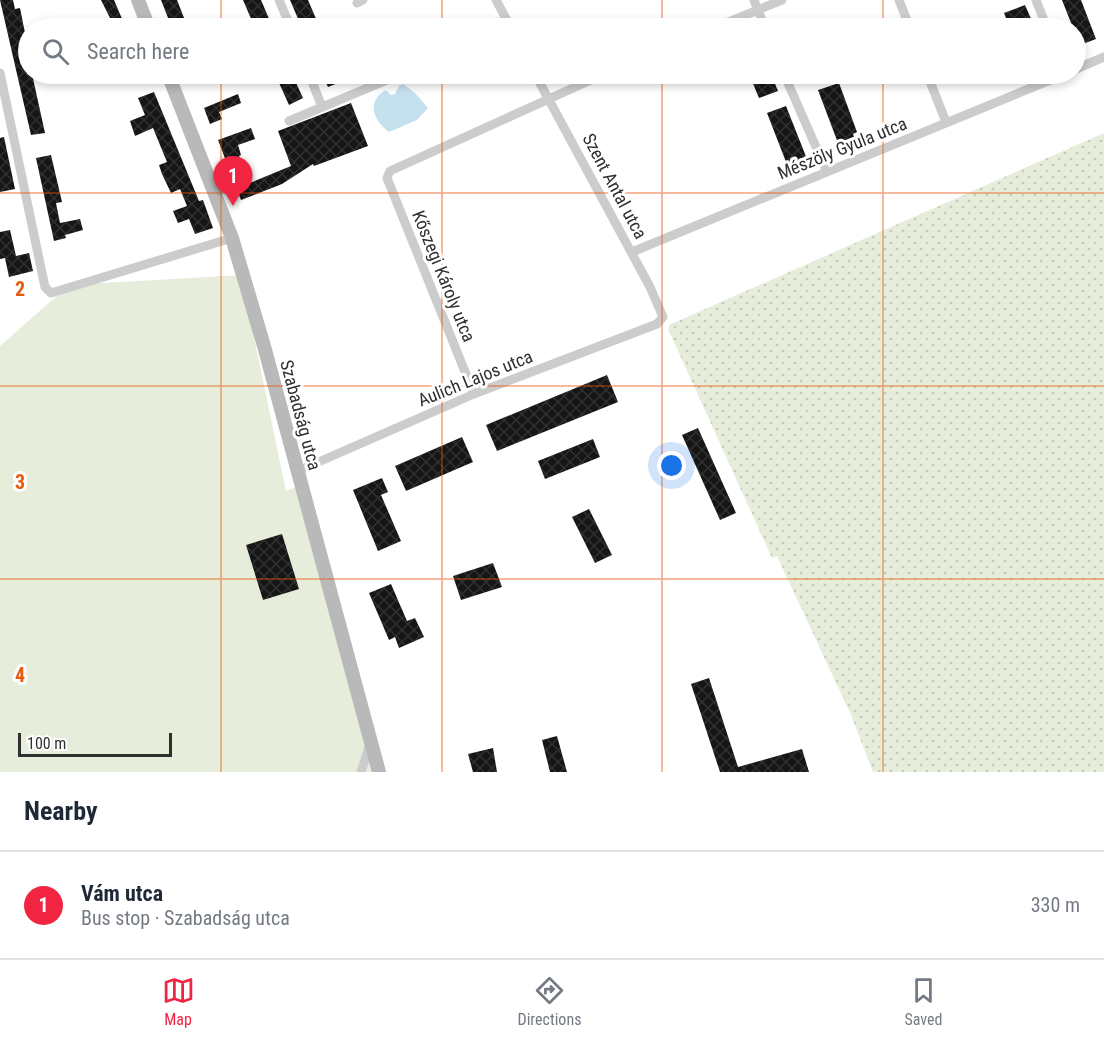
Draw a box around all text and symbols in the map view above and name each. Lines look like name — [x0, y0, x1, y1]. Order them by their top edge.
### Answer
search box — [18, 18, 1086, 84]
icon: search — [39, 35, 72, 68]
text: Search here — [87, 39, 189, 64]
street label: Mészöly Gyula utca — [774, 113, 910, 183]
street label: Szent Antal utca — [579, 130, 651, 242]
pin: 1 — [214, 156, 252, 206]
street label: Kőszegi Károly utca — [408, 207, 480, 345]
text: 2 — [15, 277, 25, 301]
street label: Aulich Lajos utca — [415, 345, 535, 411]
street label: Szabadság utca — [276, 358, 326, 472]
your location — [657, 451, 686, 480]
text: 3 — [15, 470, 25, 494]
text: 4 — [15, 663, 25, 687]
scale bar — [18, 730, 172, 758]
text: 100 m — [27, 734, 66, 753]
text: Nearby — [24, 796, 98, 826]
text: Vám utca — [81, 881, 163, 906]
text: 1 — [38, 893, 49, 917]
text: 330 m — [1031, 893, 1080, 917]
text: Bus stop · Szabadság utca — [81, 906, 290, 930]
tab: Map — [162, 974, 195, 1029]
tab: Directions — [518, 974, 581, 1029]
tab: Saved — [904, 974, 942, 1029]

